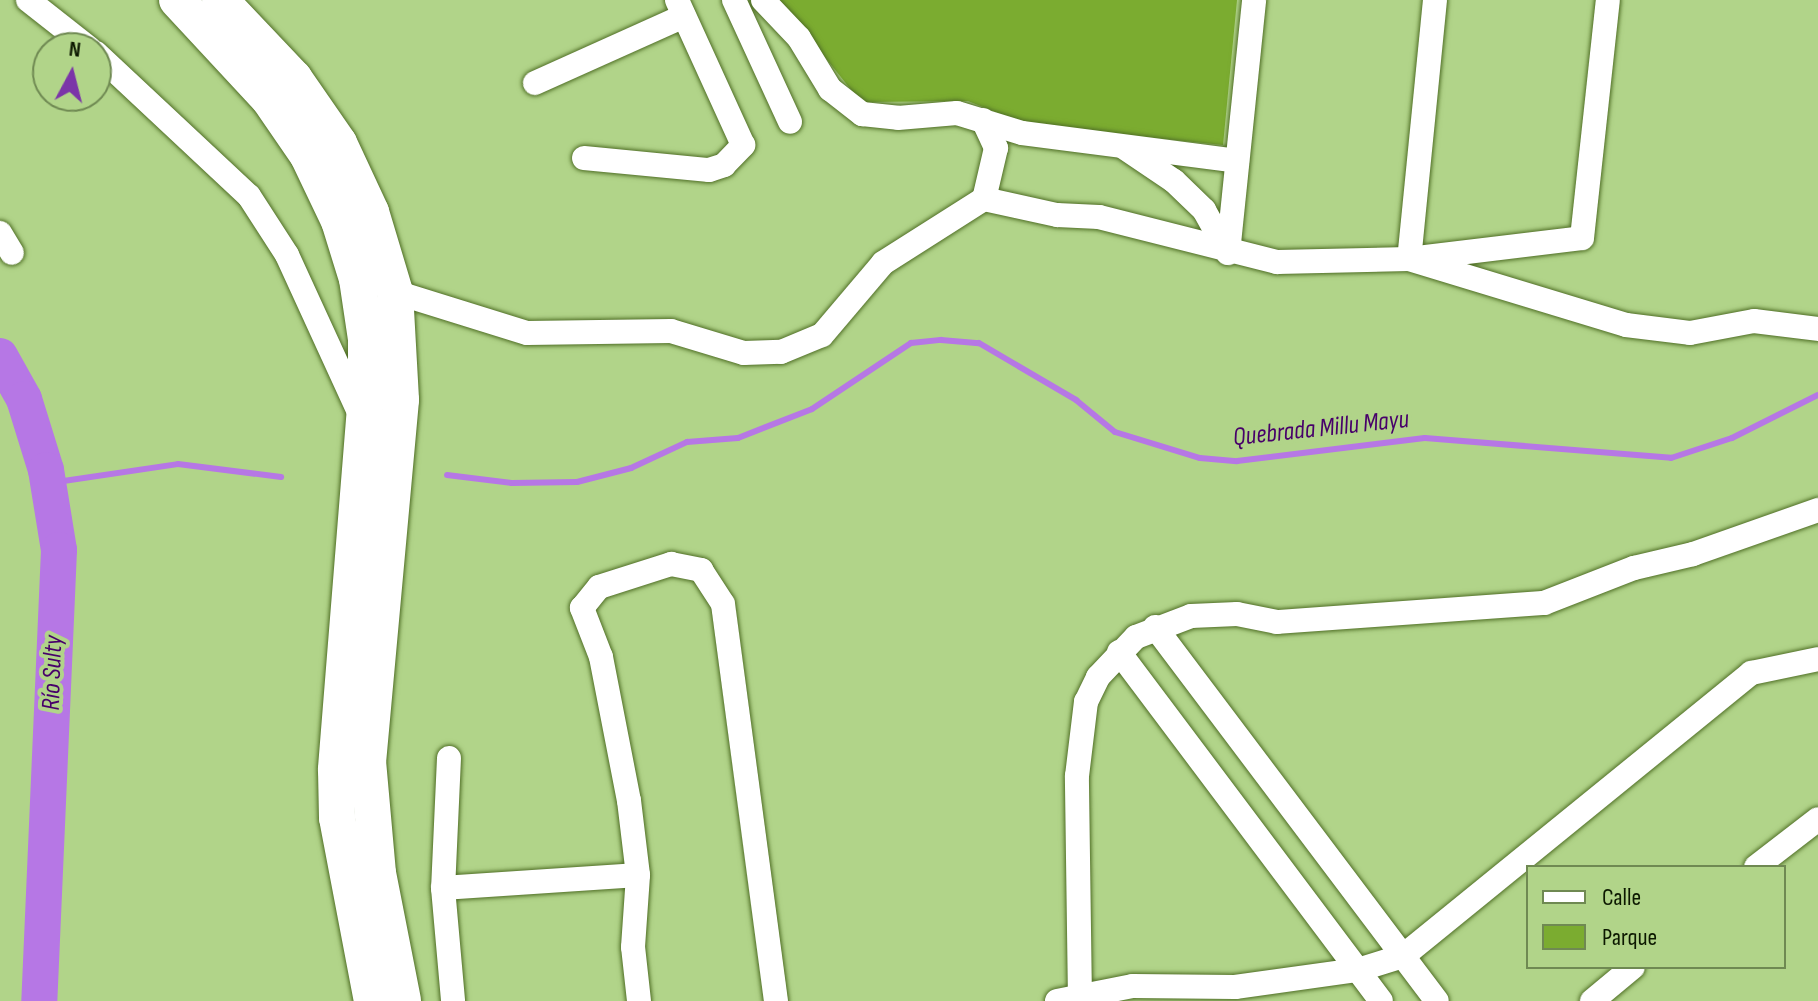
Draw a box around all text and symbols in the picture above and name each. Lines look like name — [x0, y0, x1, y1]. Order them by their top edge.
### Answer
north arrow — [32, 32, 112, 112]
text: N — [67, 36, 82, 64]
water label: Quebrada Millu Mayu — [1231, 404, 1411, 454]
water label: Río Sulty — [36, 635, 70, 711]
legend — [1526, 865, 1786, 969]
text: Calle — [1602, 883, 1641, 912]
text: Parque — [1602, 923, 1657, 952]

